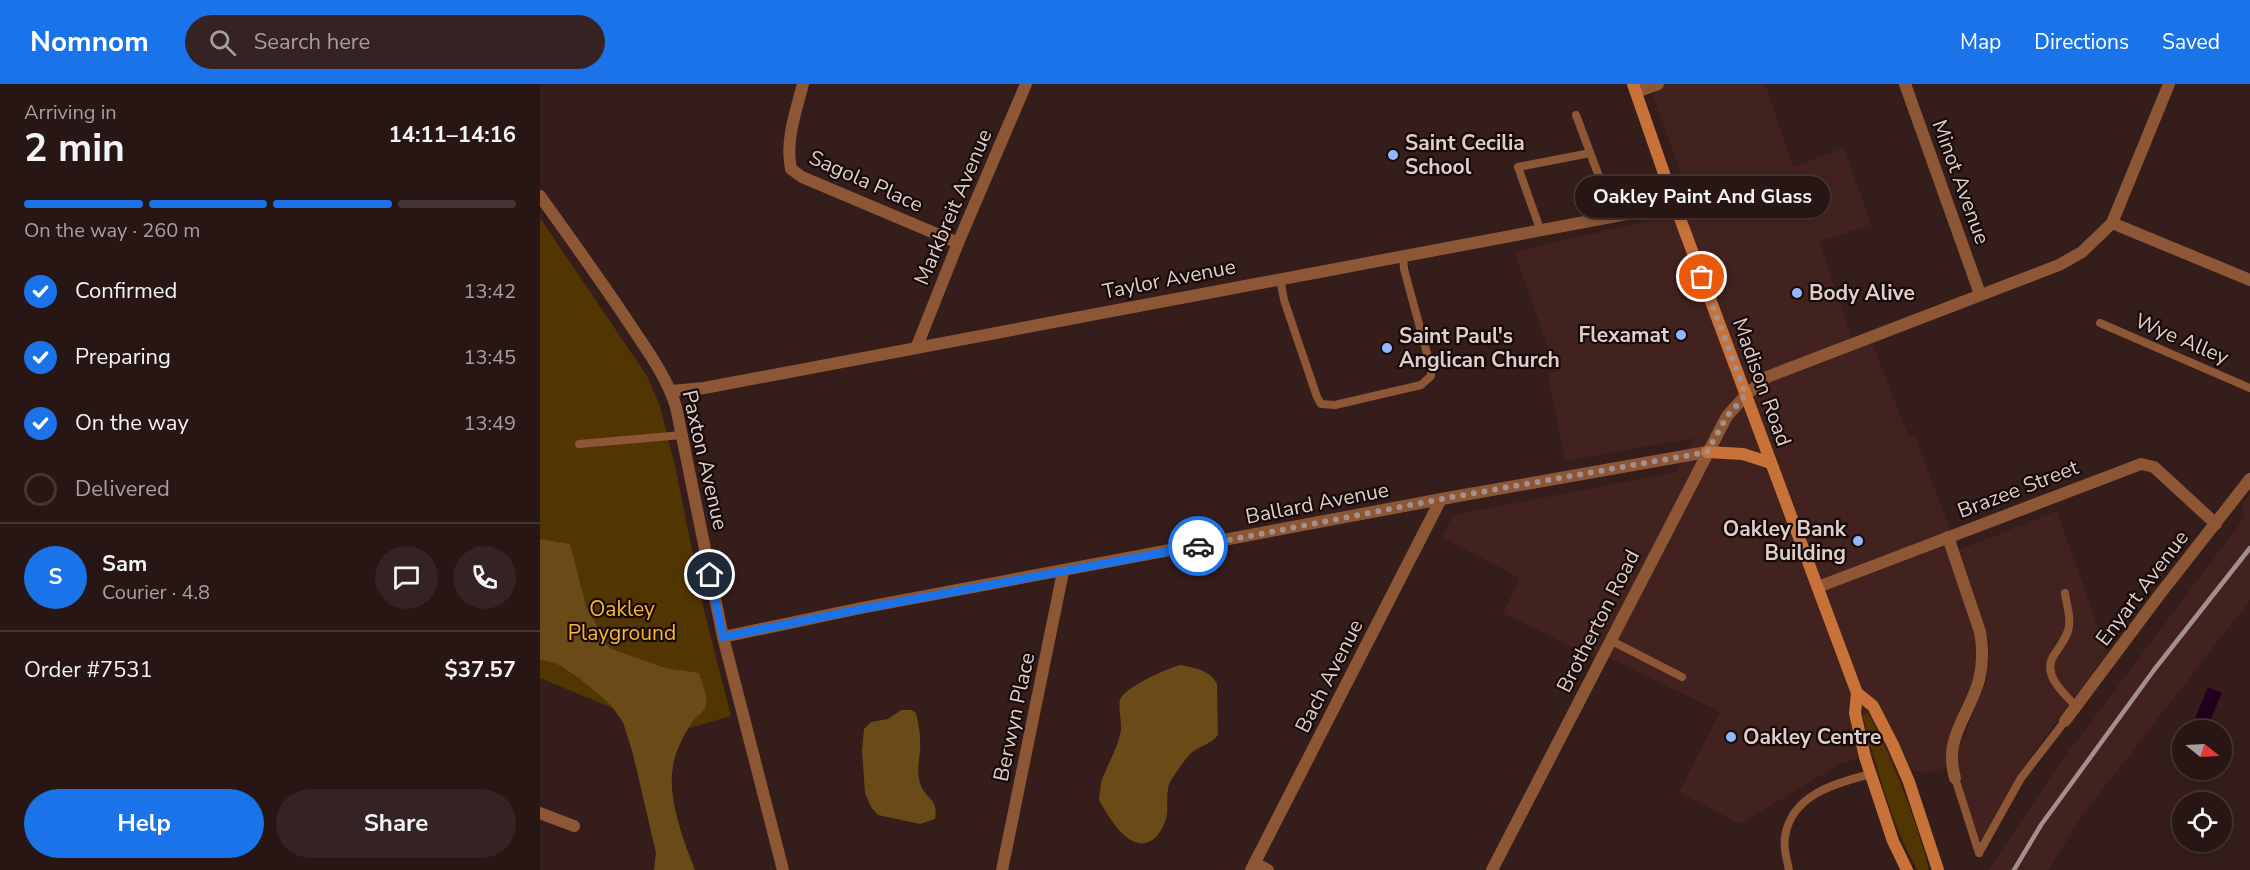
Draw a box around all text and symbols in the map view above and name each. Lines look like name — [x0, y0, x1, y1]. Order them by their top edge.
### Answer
search box — [185, 15, 605, 69]
text: Nomnom — [30, 23, 149, 61]
icon: search — [206, 26, 239, 59]
text: Search here — [254, 27, 370, 57]
text: Map — [1960, 28, 2001, 56]
text: Directions — [2034, 28, 2129, 56]
text: Saved — [2162, 28, 2220, 56]
text: Arriving in — [24, 99, 117, 126]
street label: Minot Avenue — [1926, 116, 1996, 248]
text: 14:11–14:16 — [388, 120, 516, 150]
text: 2 min — [24, 122, 125, 175]
street label: Markbreit Avenue — [907, 125, 999, 289]
place label: Saint Cecilia School — [1405, 129, 1525, 181]
street label: Sagola Place — [805, 143, 927, 219]
marker: Saint Cecilia School — [1386, 148, 1400, 162]
callout: Oakley Paint And Glass — [1574, 175, 1830, 217]
text: Oakley Paint And Glass — [1593, 183, 1812, 210]
text: On the way · 260 m — [24, 217, 200, 244]
pin — [1676, 251, 1727, 302]
street label: Taylor Avenue — [1100, 252, 1238, 306]
icon: bag — [1685, 260, 1718, 293]
icon: check — [24, 275, 57, 308]
text: Confirmed — [75, 276, 177, 306]
text: 13:42 — [463, 278, 516, 305]
place label: Body Alive — [1809, 279, 1915, 307]
marker: Body Alive — [1790, 286, 1804, 300]
street label: Wye Alley — [2131, 307, 2233, 371]
street label: Madison Road — [1726, 314, 1798, 450]
place label: Flexamat — [1578, 321, 1670, 349]
place label: Saint Paul's Anglican Church — [1399, 322, 1560, 374]
marker: Flexamat — [1674, 328, 1688, 342]
icon: check — [24, 341, 57, 374]
marker: Saint Paul's Anglican Church — [1380, 341, 1394, 355]
text: Preparing — [75, 342, 171, 372]
text: 13:45 — [463, 344, 516, 371]
street label: Paxton Avenue — [675, 387, 735, 533]
icon: check — [24, 407, 57, 440]
text: On the way — [75, 408, 189, 438]
text: 13:49 — [463, 410, 516, 437]
street label: Brazee Street — [1954, 453, 2083, 525]
text: Delivered — [75, 474, 170, 504]
street label: Ballard Avenue — [1243, 475, 1391, 531]
place label: Oakley Bank Building — [1723, 515, 1847, 567]
courier — [1168, 516, 1228, 576]
street label: Enyart Avenue — [2089, 524, 2195, 652]
icon: car — [1182, 530, 1215, 563]
marker: Oakley Bank Building — [1851, 534, 1865, 548]
street label: Brotherton Road — [1550, 545, 1646, 697]
button: chat — [375, 546, 438, 609]
button: phone — [453, 546, 516, 609]
text: Sam — [102, 549, 147, 579]
pin — [684, 549, 735, 600]
icon: home — [693, 558, 726, 591]
text: S — [49, 562, 62, 592]
text: Courier · 4.8 — [102, 579, 210, 606]
park label: Oakley Playground — [568, 595, 676, 647]
street label: Bach Avenue — [1288, 614, 1370, 738]
street label: Berwyn Place — [987, 650, 1041, 784]
text: Order #7531 — [24, 655, 153, 685]
text: $37.57 — [445, 655, 516, 685]
north arrow — [2172, 720, 2232, 780]
map controls — [2172, 720, 2232, 852]
place label: Oakley Centre — [1743, 723, 1881, 751]
marker: Oakley Centre — [1724, 730, 1738, 744]
button: Help — [24, 789, 264, 858]
button: Share — [276, 789, 516, 858]
button: locate — [2172, 792, 2232, 852]

